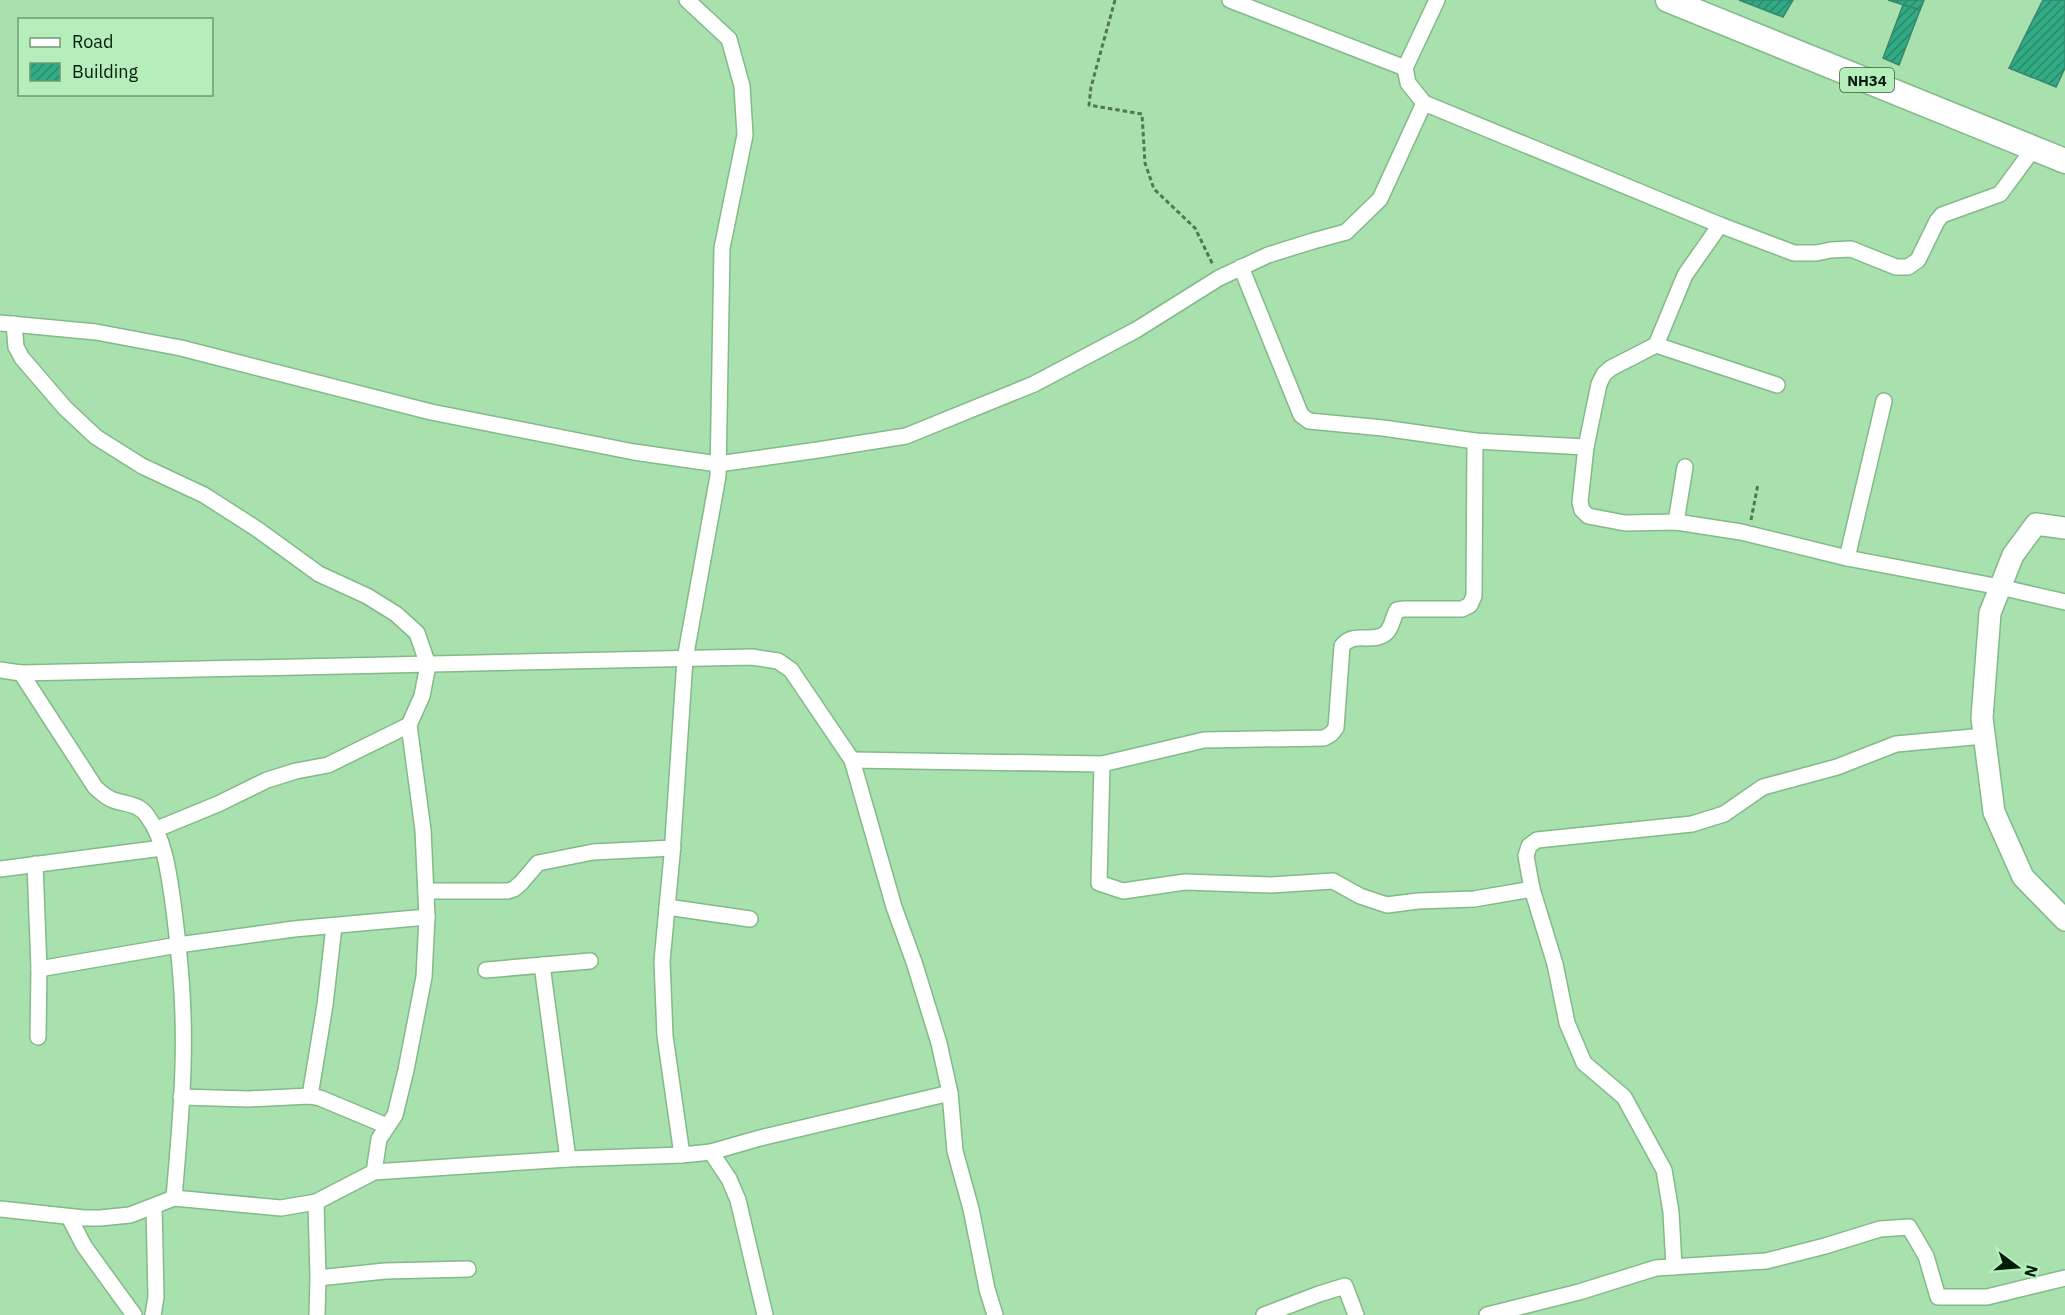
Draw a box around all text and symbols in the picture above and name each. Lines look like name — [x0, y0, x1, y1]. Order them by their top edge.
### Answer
legend — [18, 18, 213, 96]
text: Road — [72, 30, 113, 53]
text: Building — [72, 60, 139, 83]
road number: NH34 — [1840, 68, 1894, 92]
north arrow — [1987, 1237, 2047, 1297]
text: N — [2020, 1263, 2043, 1279]

